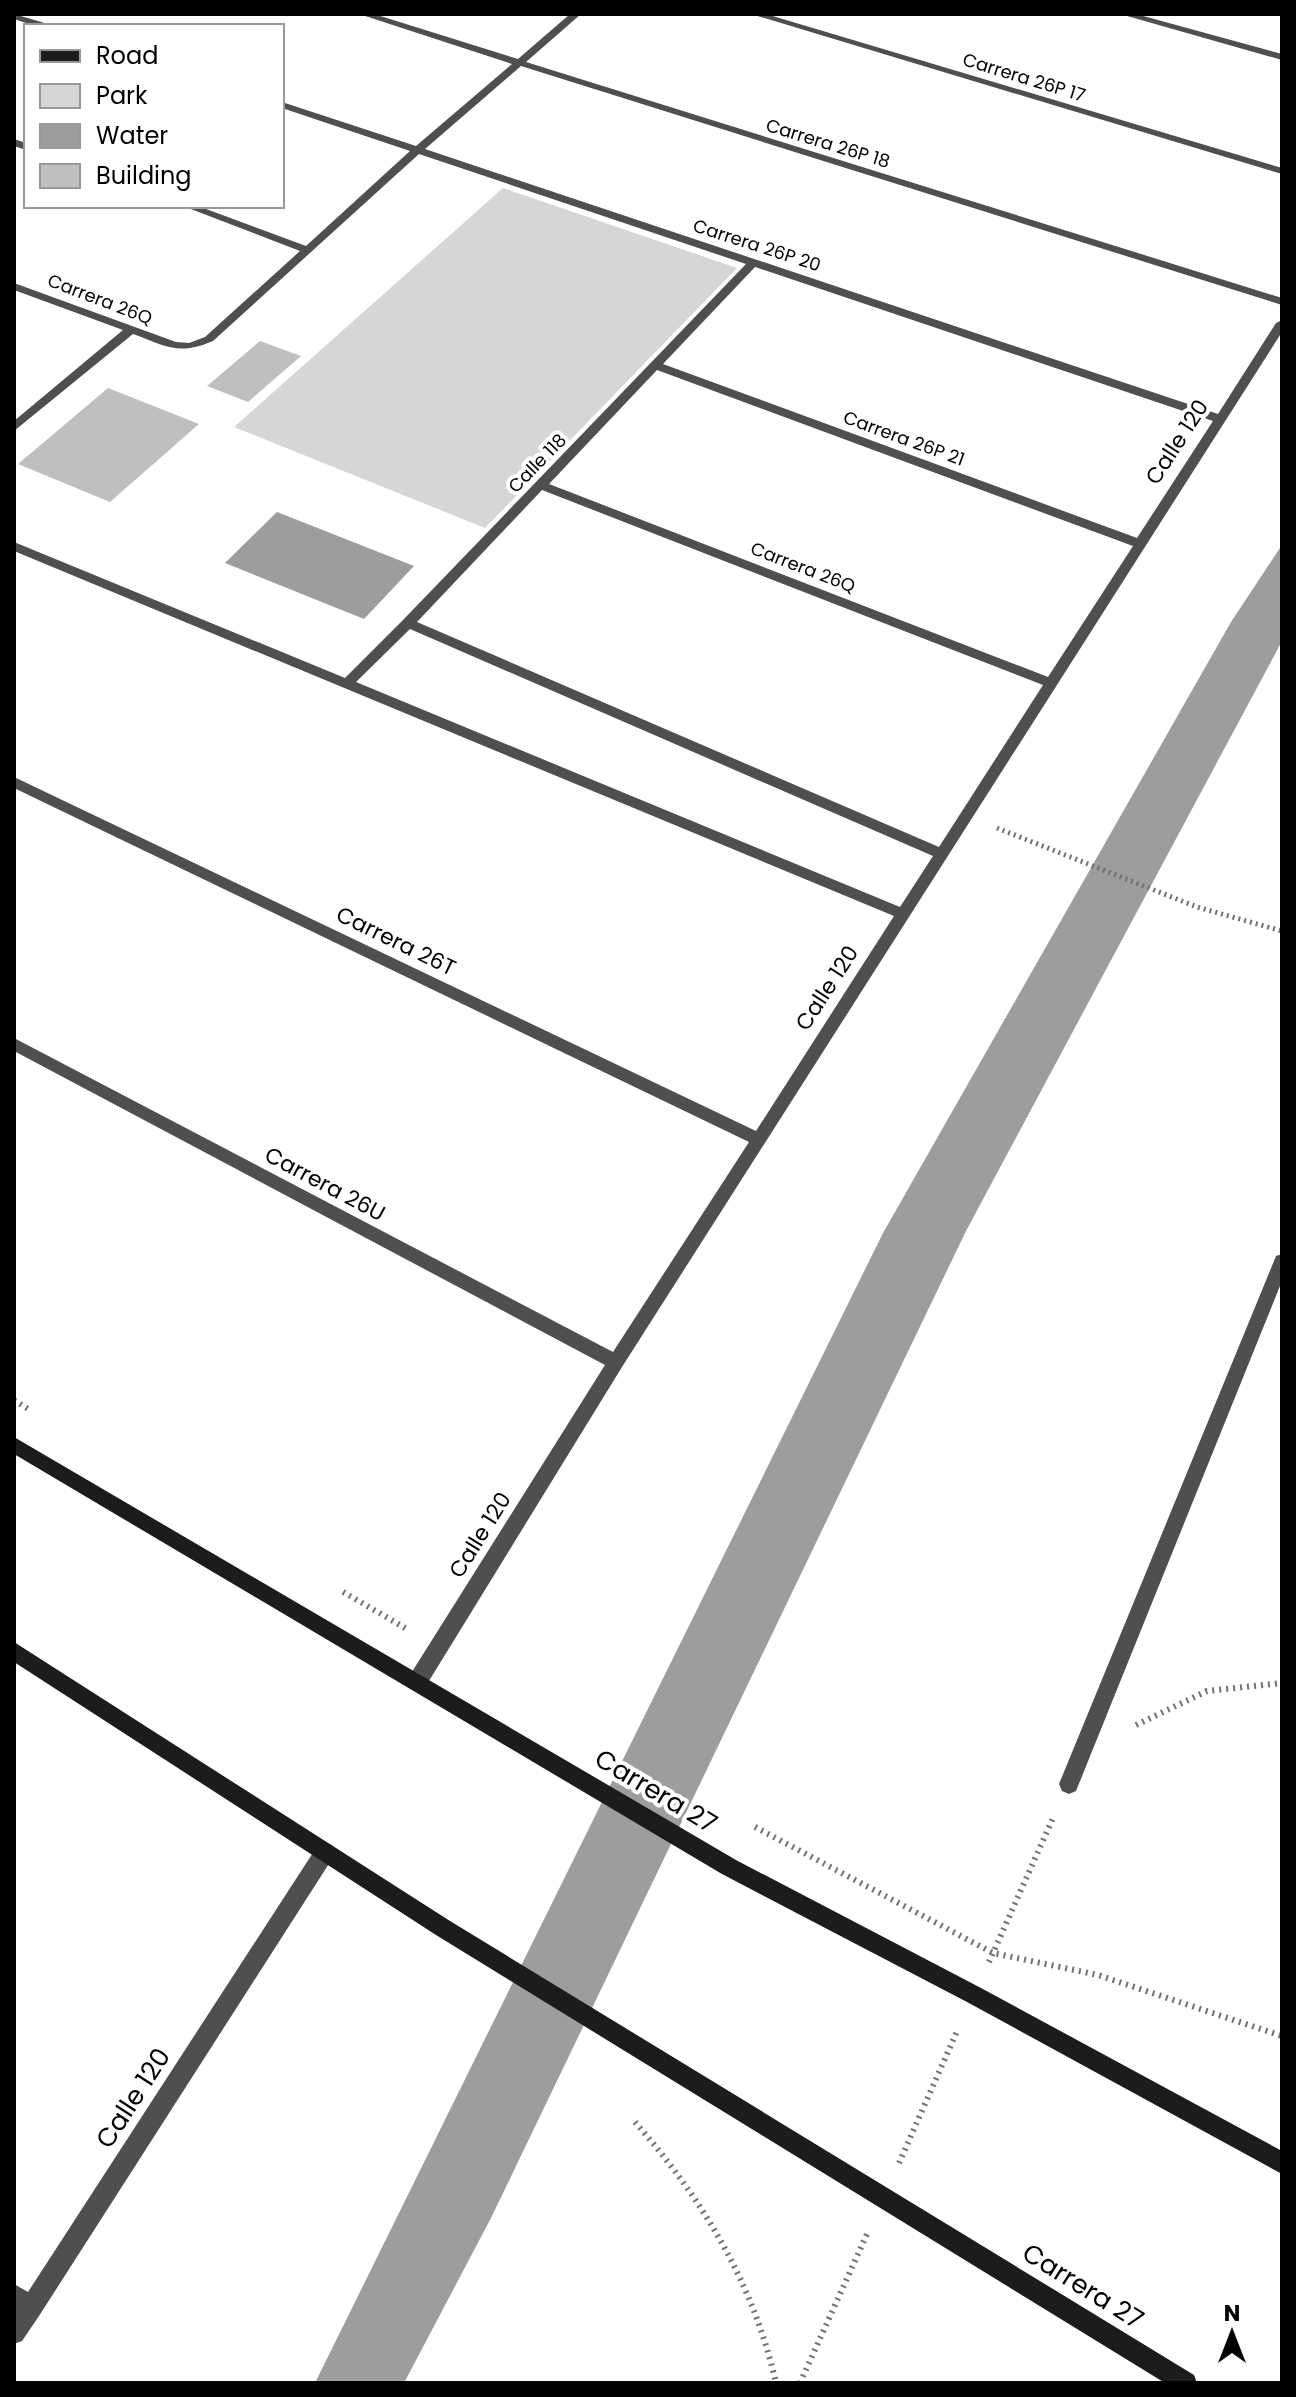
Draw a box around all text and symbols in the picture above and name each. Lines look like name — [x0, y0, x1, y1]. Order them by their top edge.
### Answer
legend — [24, 24, 284, 208]
text: Road — [96, 39, 158, 72]
street label: Carrera 26P 17 — [960, 46, 1089, 108]
text: Park — [96, 79, 148, 112]
street label: Carrera 26P 18 — [763, 112, 893, 174]
text: Water — [96, 119, 168, 152]
text: Building — [96, 159, 192, 192]
street label: Carrera 26P 20 — [690, 213, 824, 277]
street label: Carrera 26Q — [44, 268, 156, 330]
street label: Calle 120 — [1138, 393, 1216, 491]
street label: Carrera 26P 21 — [840, 404, 968, 472]
street label: Calle 118 — [502, 428, 572, 498]
street label: Carrera 26Q — [747, 536, 859, 598]
street label: Carrera 26T — [331, 899, 461, 983]
street label: Calle 120 — [788, 939, 866, 1037]
street label: Carrera 26U — [259, 1139, 391, 1229]
street label: Calle 120 — [441, 1486, 519, 1584]
street label: Carrera 27 — [588, 1740, 724, 1842]
street label: Calle 120 — [87, 2041, 179, 2155]
street label: Carrera 27 — [1016, 2235, 1150, 2337]
north arrow — [1192, 2293, 1272, 2373]
text: N — [1224, 2298, 1240, 2329]

